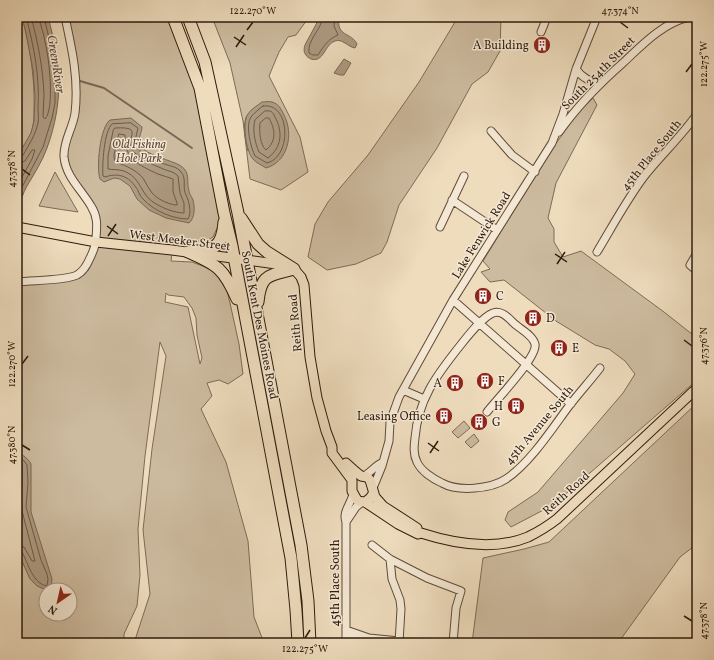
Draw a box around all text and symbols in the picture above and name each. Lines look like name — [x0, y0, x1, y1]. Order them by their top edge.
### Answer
text: 122.270°W — [230, 4, 276, 18]
text: 47.374°N — [601, 4, 639, 18]
street label: South 254th Street — [558, 33, 639, 114]
water label: Green River — [42, 34, 69, 95]
building icon: A Building — [532, 35, 552, 55]
place label: A Building — [473, 38, 529, 54]
text: 122.275°W — [697, 41, 711, 87]
street label: 45th Place South — [618, 117, 686, 195]
park label: Old Fishing Hole Park — [112, 137, 166, 167]
text: 47.378°N — [5, 150, 19, 188]
street label: Lake Fenwick Road — [449, 189, 515, 282]
street label: West Meeker Street — [128, 227, 231, 255]
street label: South Kent Des Moines Road — [237, 250, 281, 401]
building icon: C — [473, 286, 493, 306]
place label: C — [496, 289, 504, 305]
street label: Reith Road — [285, 293, 306, 353]
building icon: D — [523, 308, 543, 328]
place label: D — [546, 311, 555, 327]
text: 47.376°N — [697, 326, 711, 365]
building icon: E — [549, 338, 569, 358]
text: 122.270°W — [5, 341, 19, 387]
place label: E — [572, 341, 579, 357]
building icon: F — [475, 371, 495, 391]
building icon: A — [445, 373, 465, 393]
place label: F — [498, 374, 505, 390]
place label: A — [434, 376, 443, 392]
street label: 45th Avenue South — [502, 383, 578, 469]
building icon: H — [506, 396, 526, 416]
place label: H — [494, 399, 503, 415]
building icon: Leasing Office — [434, 406, 454, 426]
place label: Leasing Office — [357, 409, 431, 425]
building icon: G — [469, 412, 489, 432]
place label: G — [492, 415, 501, 431]
text: 47.380°N — [5, 425, 19, 464]
street label: Reith Road — [540, 468, 594, 519]
street label: 45th Place South — [328, 539, 344, 627]
north arrow — [38, 582, 78, 622]
text: N — [46, 601, 61, 618]
text: 47.378°N — [697, 602, 711, 640]
text: 122.275°W — [282, 642, 328, 656]

